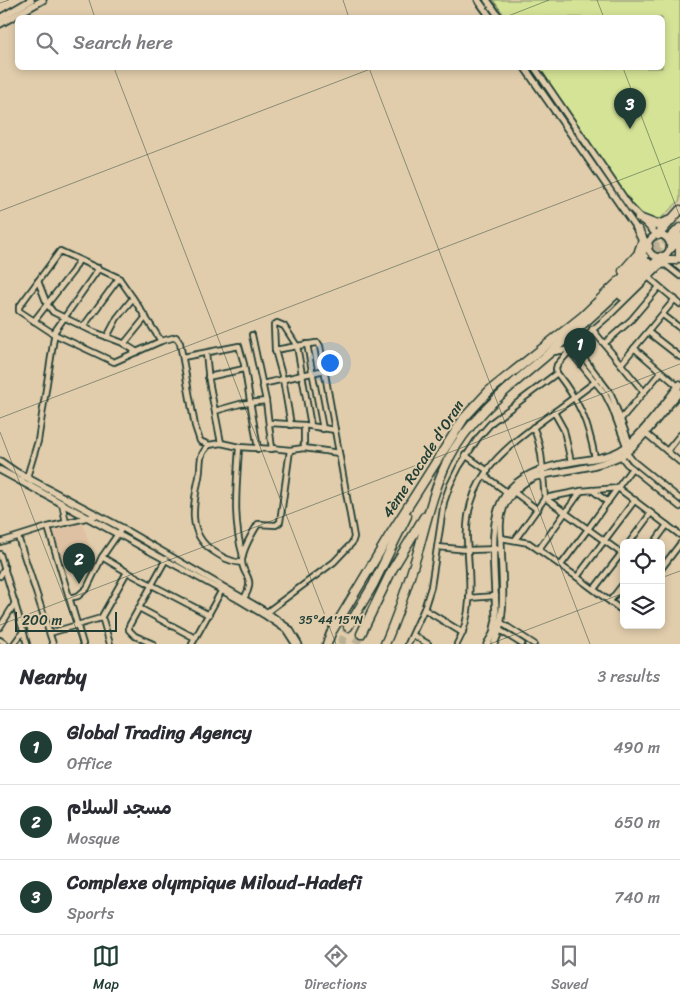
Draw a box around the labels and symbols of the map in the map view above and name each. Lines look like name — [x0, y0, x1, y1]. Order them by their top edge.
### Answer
pin: 3 — [614, 88, 646, 129]
pin: 1 — [564, 328, 596, 369]
your location — [317, 350, 343, 376]
street label: 4ème Rocade d'Oran — [375, 395, 471, 523]
pin: 2 — [63, 543, 95, 584]
scale bar — [15, 609, 118, 632]
text: 35°44'15"N — [299, 609, 364, 631]

